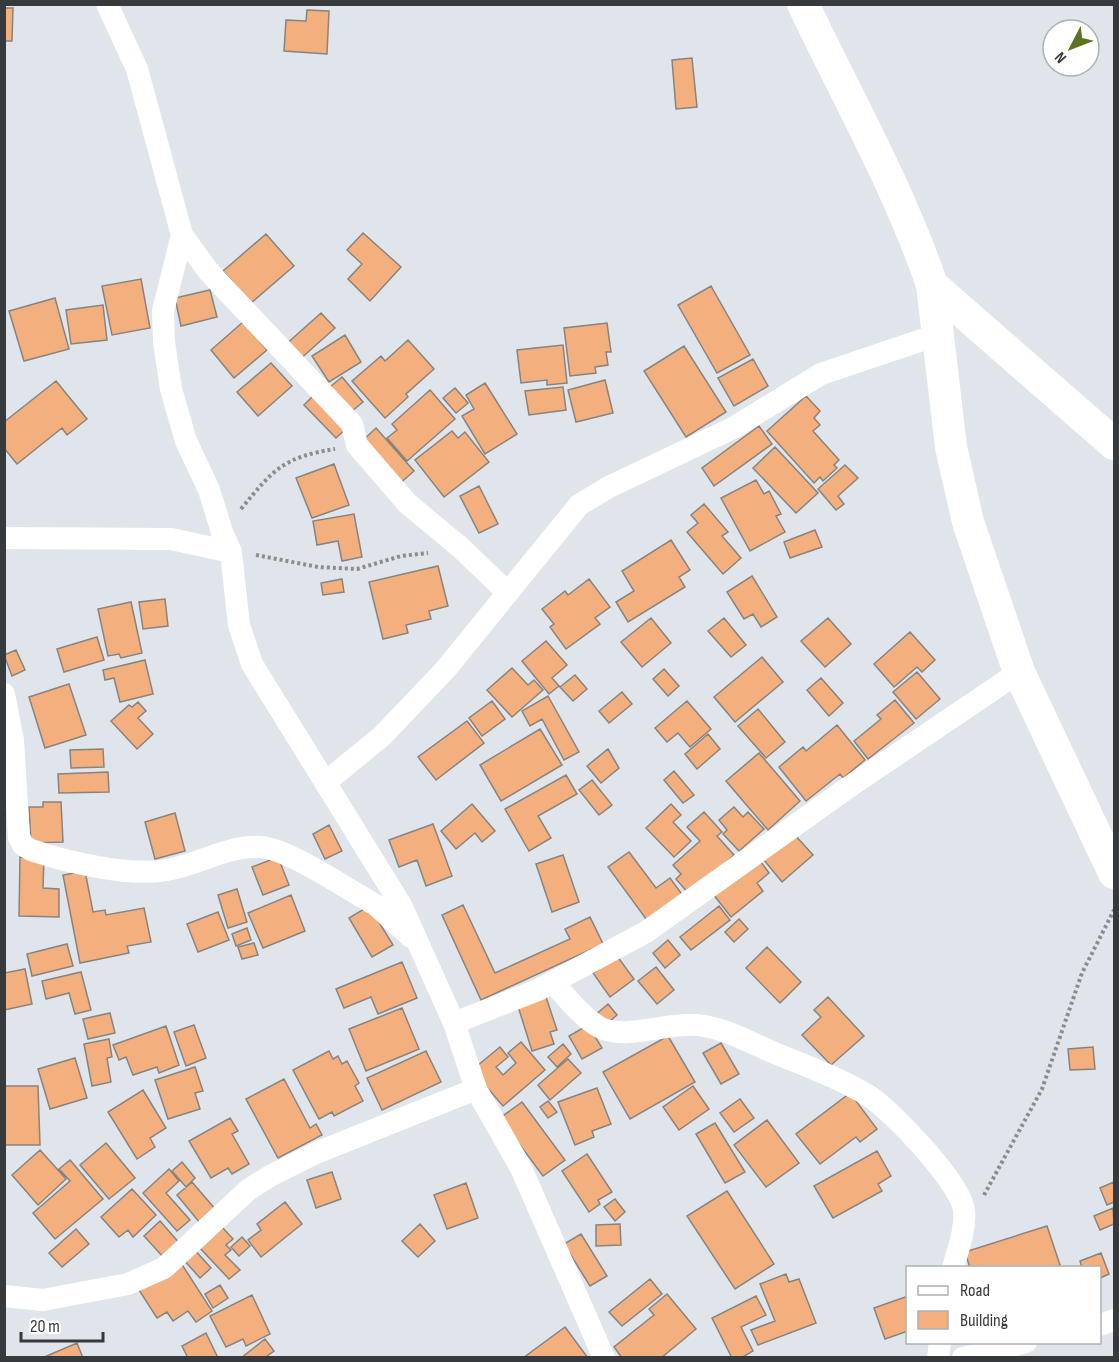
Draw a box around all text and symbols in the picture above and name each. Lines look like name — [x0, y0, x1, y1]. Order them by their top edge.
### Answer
north arrow — [1041, 18, 1101, 78]
text: N — [1051, 48, 1071, 67]
legend — [906, 1266, 1101, 1344]
text: Road — [960, 1280, 990, 1301]
scale bar — [21, 1305, 104, 1343]
text: Building — [960, 1310, 1008, 1331]
text: 20 m — [30, 1316, 60, 1337]

